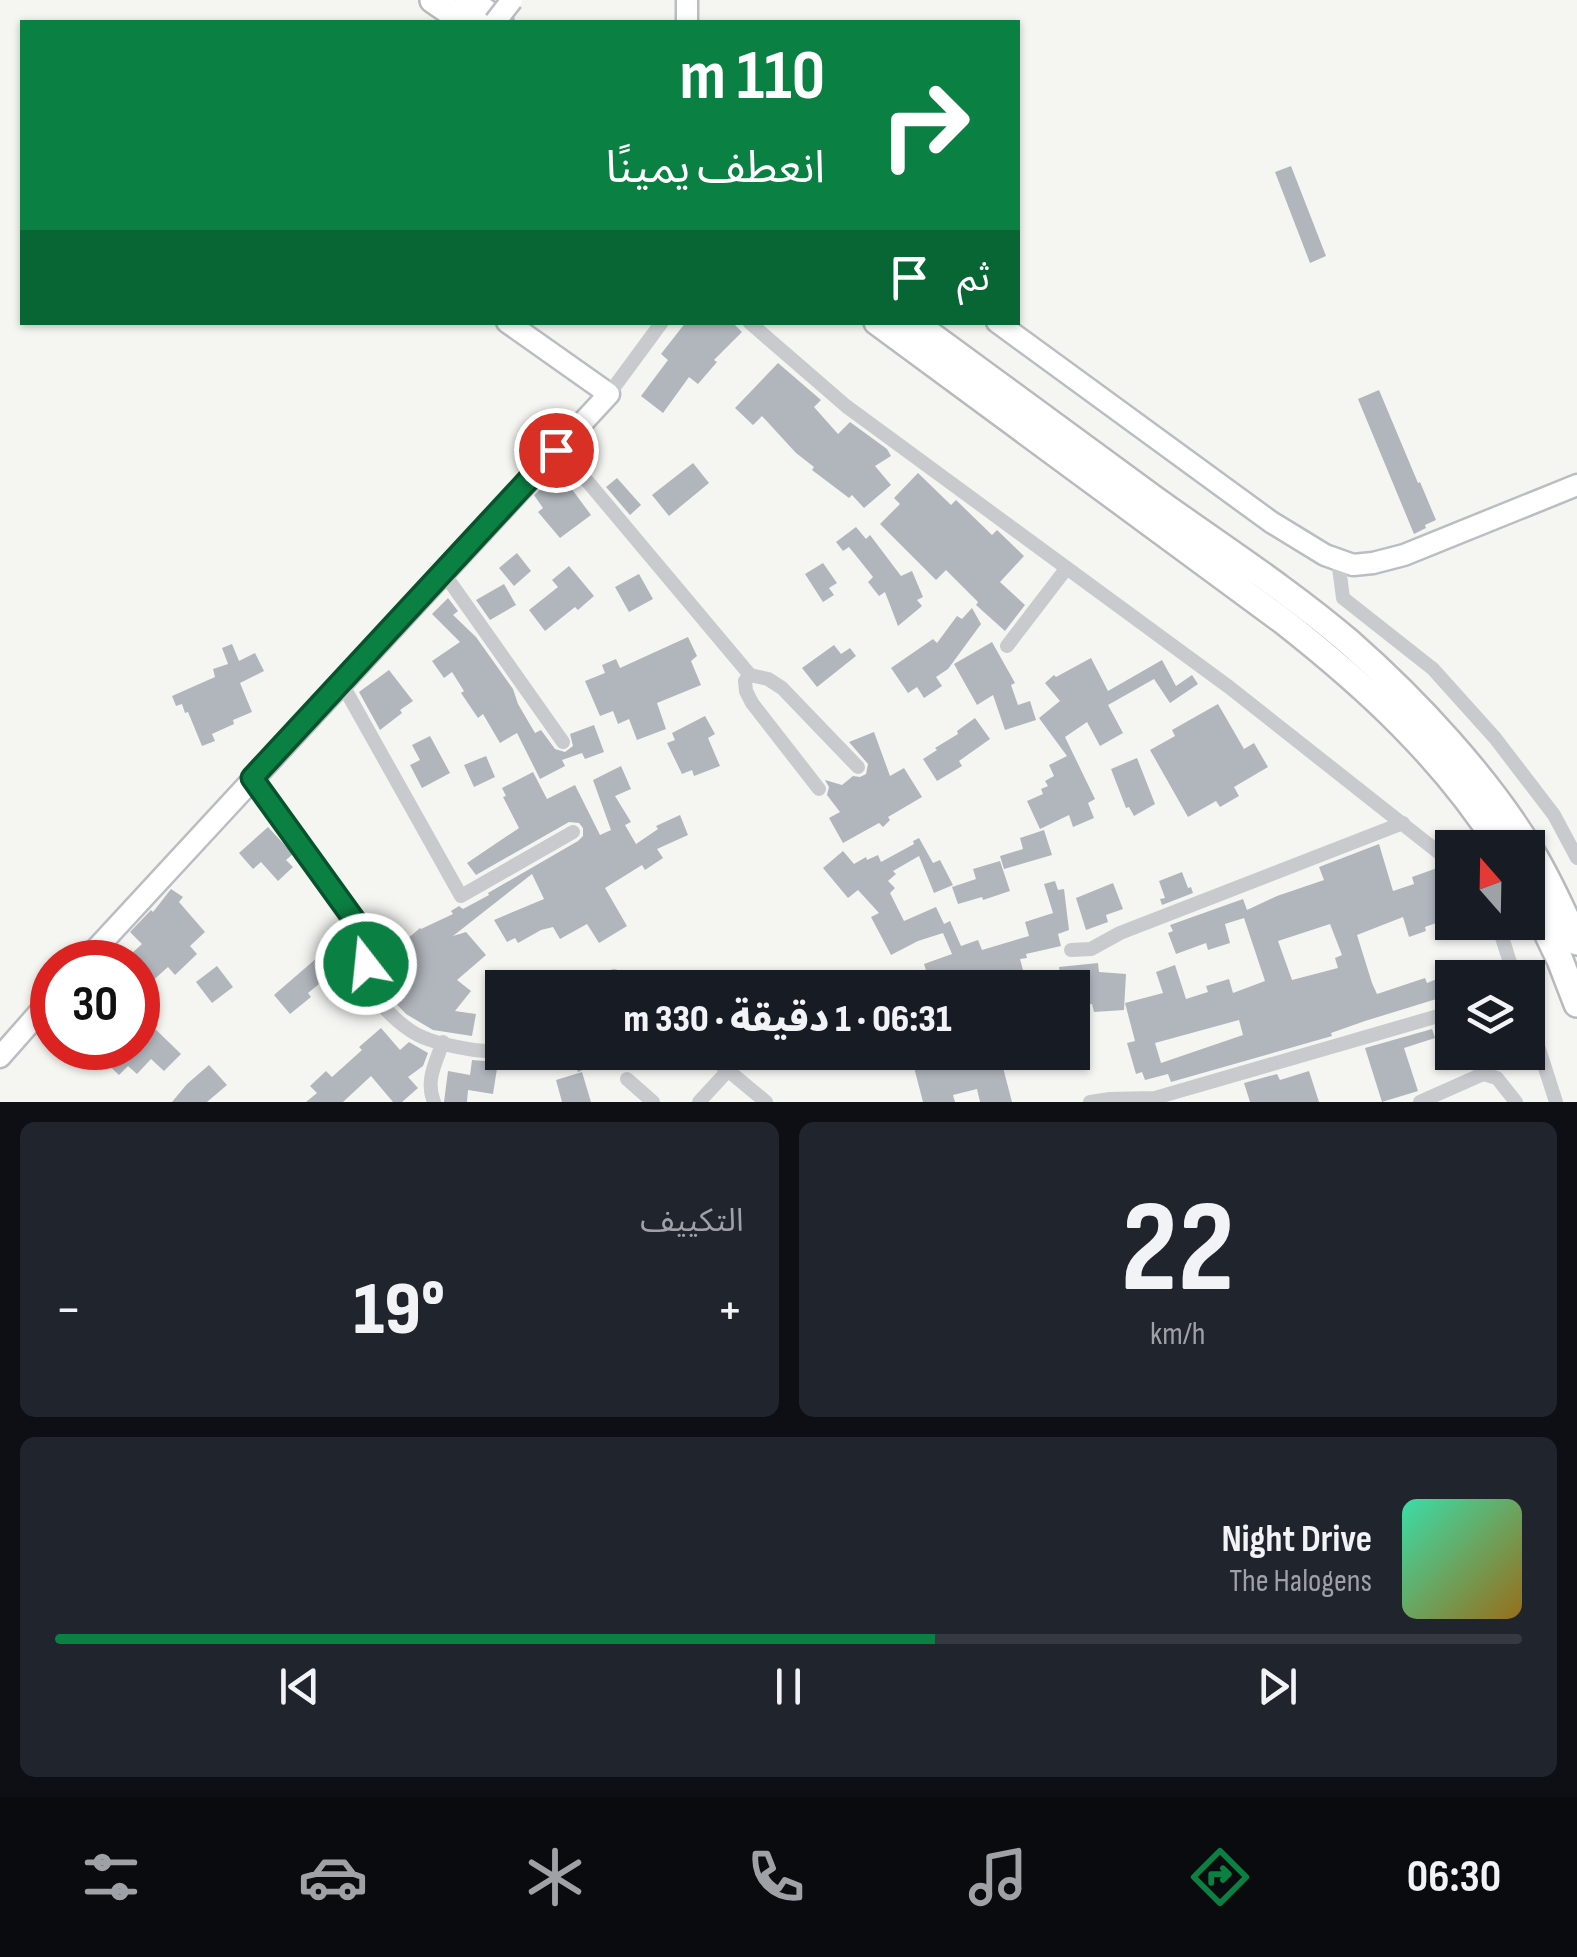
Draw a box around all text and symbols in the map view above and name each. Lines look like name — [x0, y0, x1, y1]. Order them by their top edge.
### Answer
text: 110 m — [679, 35, 825, 119]
icon: right — [860, 60, 990, 190]
text: انعطف يمينًا — [605, 141, 825, 196]
icon: arrive — [882, 250, 937, 305]
text: ثم — [957, 256, 990, 301]
pin — [514, 408, 599, 493]
icon: arrive — [529, 423, 584, 478]
north arrow — [1435, 830, 1545, 940]
map controls — [1435, 830, 1545, 1070]
position arrow — [314, 912, 418, 1016]
speed limit sign: 30 — [30, 940, 160, 1070]
button: layers — [1435, 960, 1545, 1070]
text: 06:31 · 1 دقيقة · 330 m — [624, 997, 951, 1042]
text: 22 — [1121, 1172, 1235, 1328]
text: التكييف — [640, 1202, 744, 1241]
text: 19° — [354, 1265, 445, 1356]
text: − — [55, 1277, 82, 1344]
text: + — [717, 1277, 743, 1344]
text: km/h — [1150, 1315, 1205, 1354]
text: Night Drive — [1221, 1517, 1372, 1562]
text: The Halogens — [1229, 1562, 1372, 1601]
icon: previous — [272, 1659, 327, 1714]
icon: pause — [761, 1659, 816, 1714]
icon: next — [1250, 1659, 1305, 1714]
icon: filters — [76, 1842, 146, 1912]
icon: car — [298, 1842, 368, 1912]
icon: climate — [520, 1842, 590, 1912]
icon: phone — [741, 1842, 811, 1912]
icon: music — [963, 1842, 1033, 1912]
icon: directions — [1185, 1842, 1255, 1912]
text: 06:30 — [1407, 1850, 1501, 1905]

